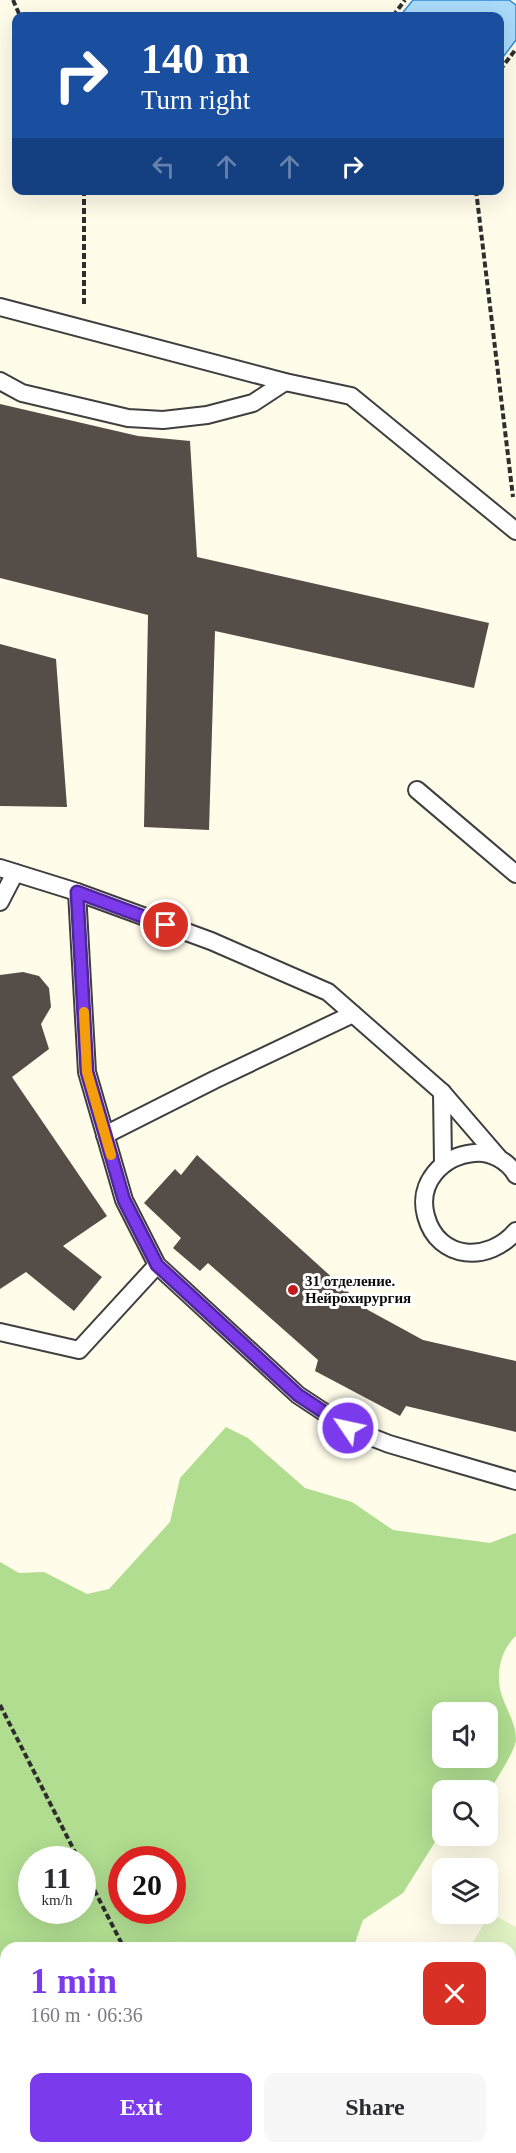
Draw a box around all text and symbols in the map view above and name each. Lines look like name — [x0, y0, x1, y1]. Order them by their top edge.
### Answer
icon: right — [42, 36, 120, 114]
text: 140 m — [141, 36, 250, 82]
text: Turn right — [141, 85, 250, 115]
icon: left — [147, 150, 180, 183]
icon: ahead — [210, 150, 243, 183]
icon: ahead — [273, 150, 306, 183]
icon: right — [336, 150, 369, 183]
pin — [140, 899, 191, 950]
icon: arrive — [149, 908, 182, 941]
place label: 31 отделение. Нейрохирургия — [305, 1273, 411, 1306]
marker: 31 отделение. Нейрохирургия — [286, 1283, 300, 1297]
position arrow — [316, 1396, 380, 1460]
map controls — [432, 1702, 498, 1924]
button: sound — [432, 1702, 498, 1768]
button: search — [432, 1780, 498, 1846]
speed limit sign: 20 — [108, 1846, 186, 1924]
button: layers — [432, 1858, 498, 1924]
text: 11 — [43, 1861, 71, 1894]
text: km/h — [42, 1892, 72, 1908]
text: 1 min — [30, 1961, 117, 2001]
button: close — [423, 1962, 486, 2025]
text: 160 m · 06:36 — [30, 2004, 143, 2026]
button: Exit — [30, 2073, 252, 2142]
button: Share — [264, 2073, 486, 2142]

